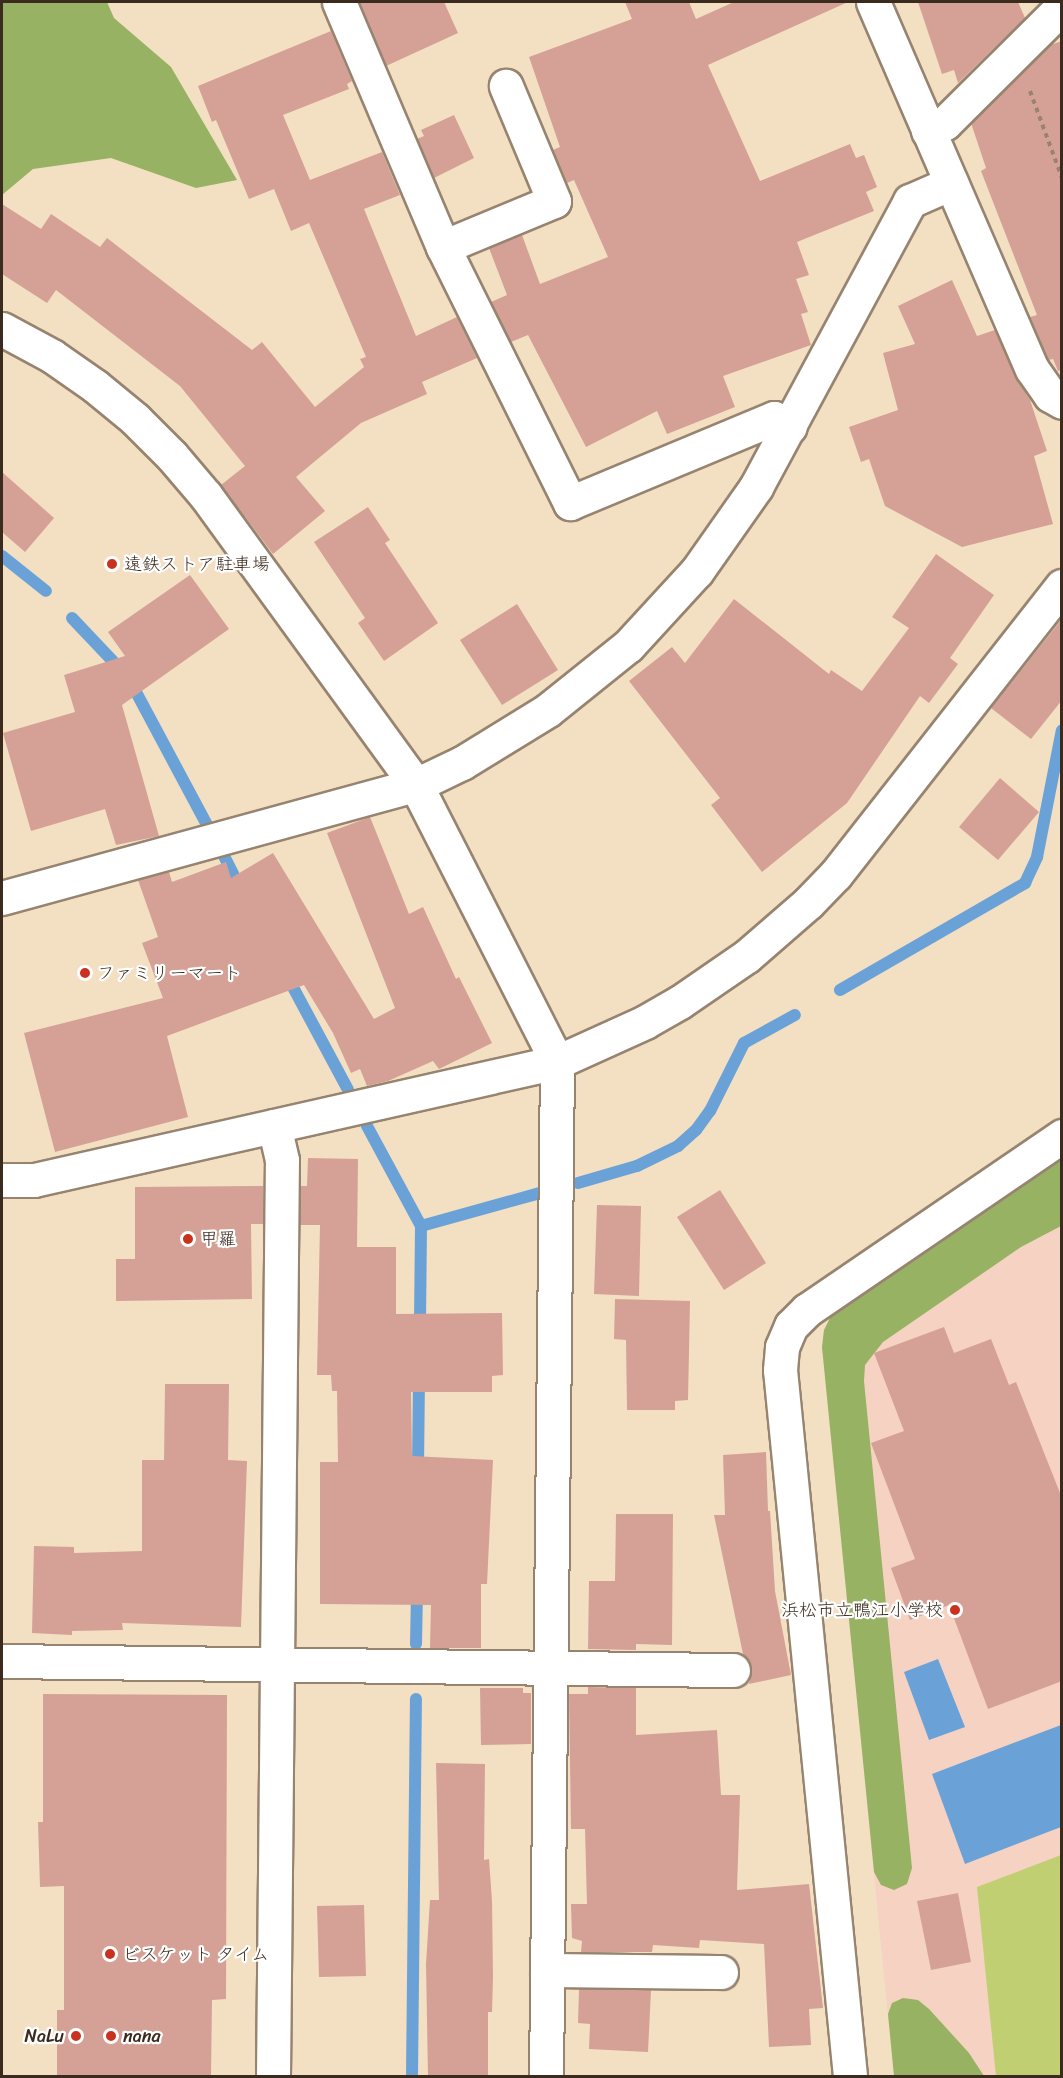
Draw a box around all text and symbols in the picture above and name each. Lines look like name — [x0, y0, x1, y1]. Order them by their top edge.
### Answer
place label: 遠鉄ストア駐車場 — [124, 553, 268, 575]
marker: 遠鉄ストア駐車場 — [105, 557, 119, 571]
place label: ファミリーマート — [97, 962, 241, 984]
marker: ファミリーマート — [78, 966, 92, 980]
place label: 甲羅 — [200, 1228, 236, 1250]
marker: 甲羅 — [181, 1232, 195, 1246]
place label: 浜松市立鴨江小学校 — [781, 1599, 943, 1621]
marker: 浜松市立鴨江小学校 — [948, 1603, 962, 1617]
place label: ビスケット タイム — [122, 1943, 271, 1965]
marker: ビスケット タイム — [103, 1947, 117, 1961]
place label: NaLu — [25, 2025, 64, 2047]
place label: nana — [123, 2025, 160, 2047]
marker: NaLu — [69, 2029, 83, 2043]
marker: nana — [104, 2029, 118, 2043]

